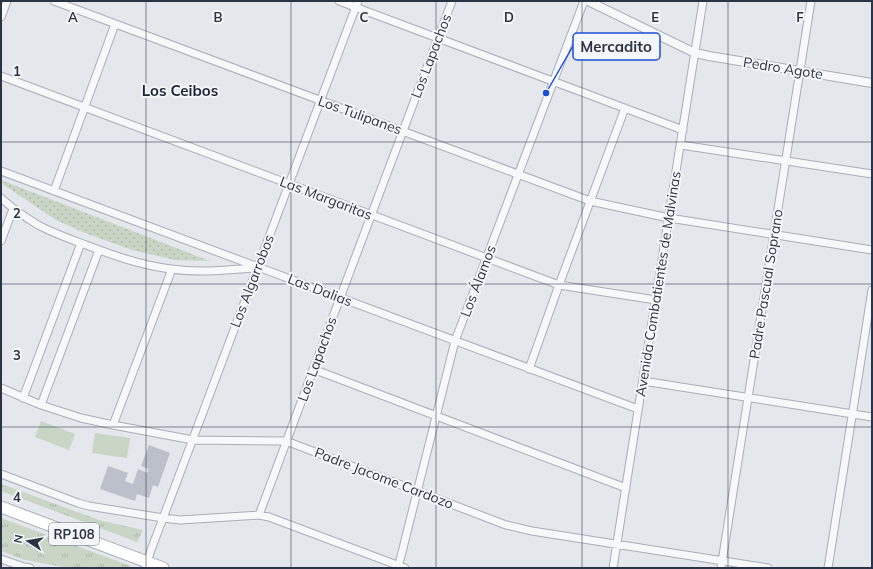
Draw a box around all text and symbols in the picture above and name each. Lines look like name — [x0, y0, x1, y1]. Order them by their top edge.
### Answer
text: A — [68, 9, 78, 25]
text: B — [214, 9, 223, 25]
text: C — [360, 9, 369, 25]
text: D — [504, 9, 514, 25]
text: E — [651, 9, 659, 25]
text: F — [796, 9, 804, 25]
street label: Los Lapachos — [407, 11, 455, 101]
callout: Mercadito — [573, 33, 660, 60]
text: Mercadito — [580, 37, 652, 56]
street label: Pedro Agote — [742, 53, 824, 83]
text: 1 — [13, 63, 21, 79]
district label: Los Ceibos — [142, 81, 218, 100]
street label: Los Tulipanes — [316, 92, 404, 139]
street label: Avenida Combatientes de Malvinas — [631, 170, 685, 398]
street label: Las Margaritas — [277, 172, 375, 224]
text: 2 — [13, 205, 21, 221]
street label: Padre Pascual Soprano — [745, 208, 787, 360]
street label: Los Algarrobos — [226, 232, 278, 330]
street label: Los Álamos — [456, 243, 500, 319]
street label: Las Dalias — [285, 270, 355, 311]
street label: Los Lapachos — [293, 314, 341, 404]
text: 3 — [13, 347, 21, 363]
street label: Padre Jacome Cardozo — [312, 443, 456, 513]
text: 4 — [13, 489, 21, 505]
north arrow — [8, 521, 48, 561]
road number: RP108 — [49, 523, 99, 545]
text: N — [11, 533, 26, 544]

